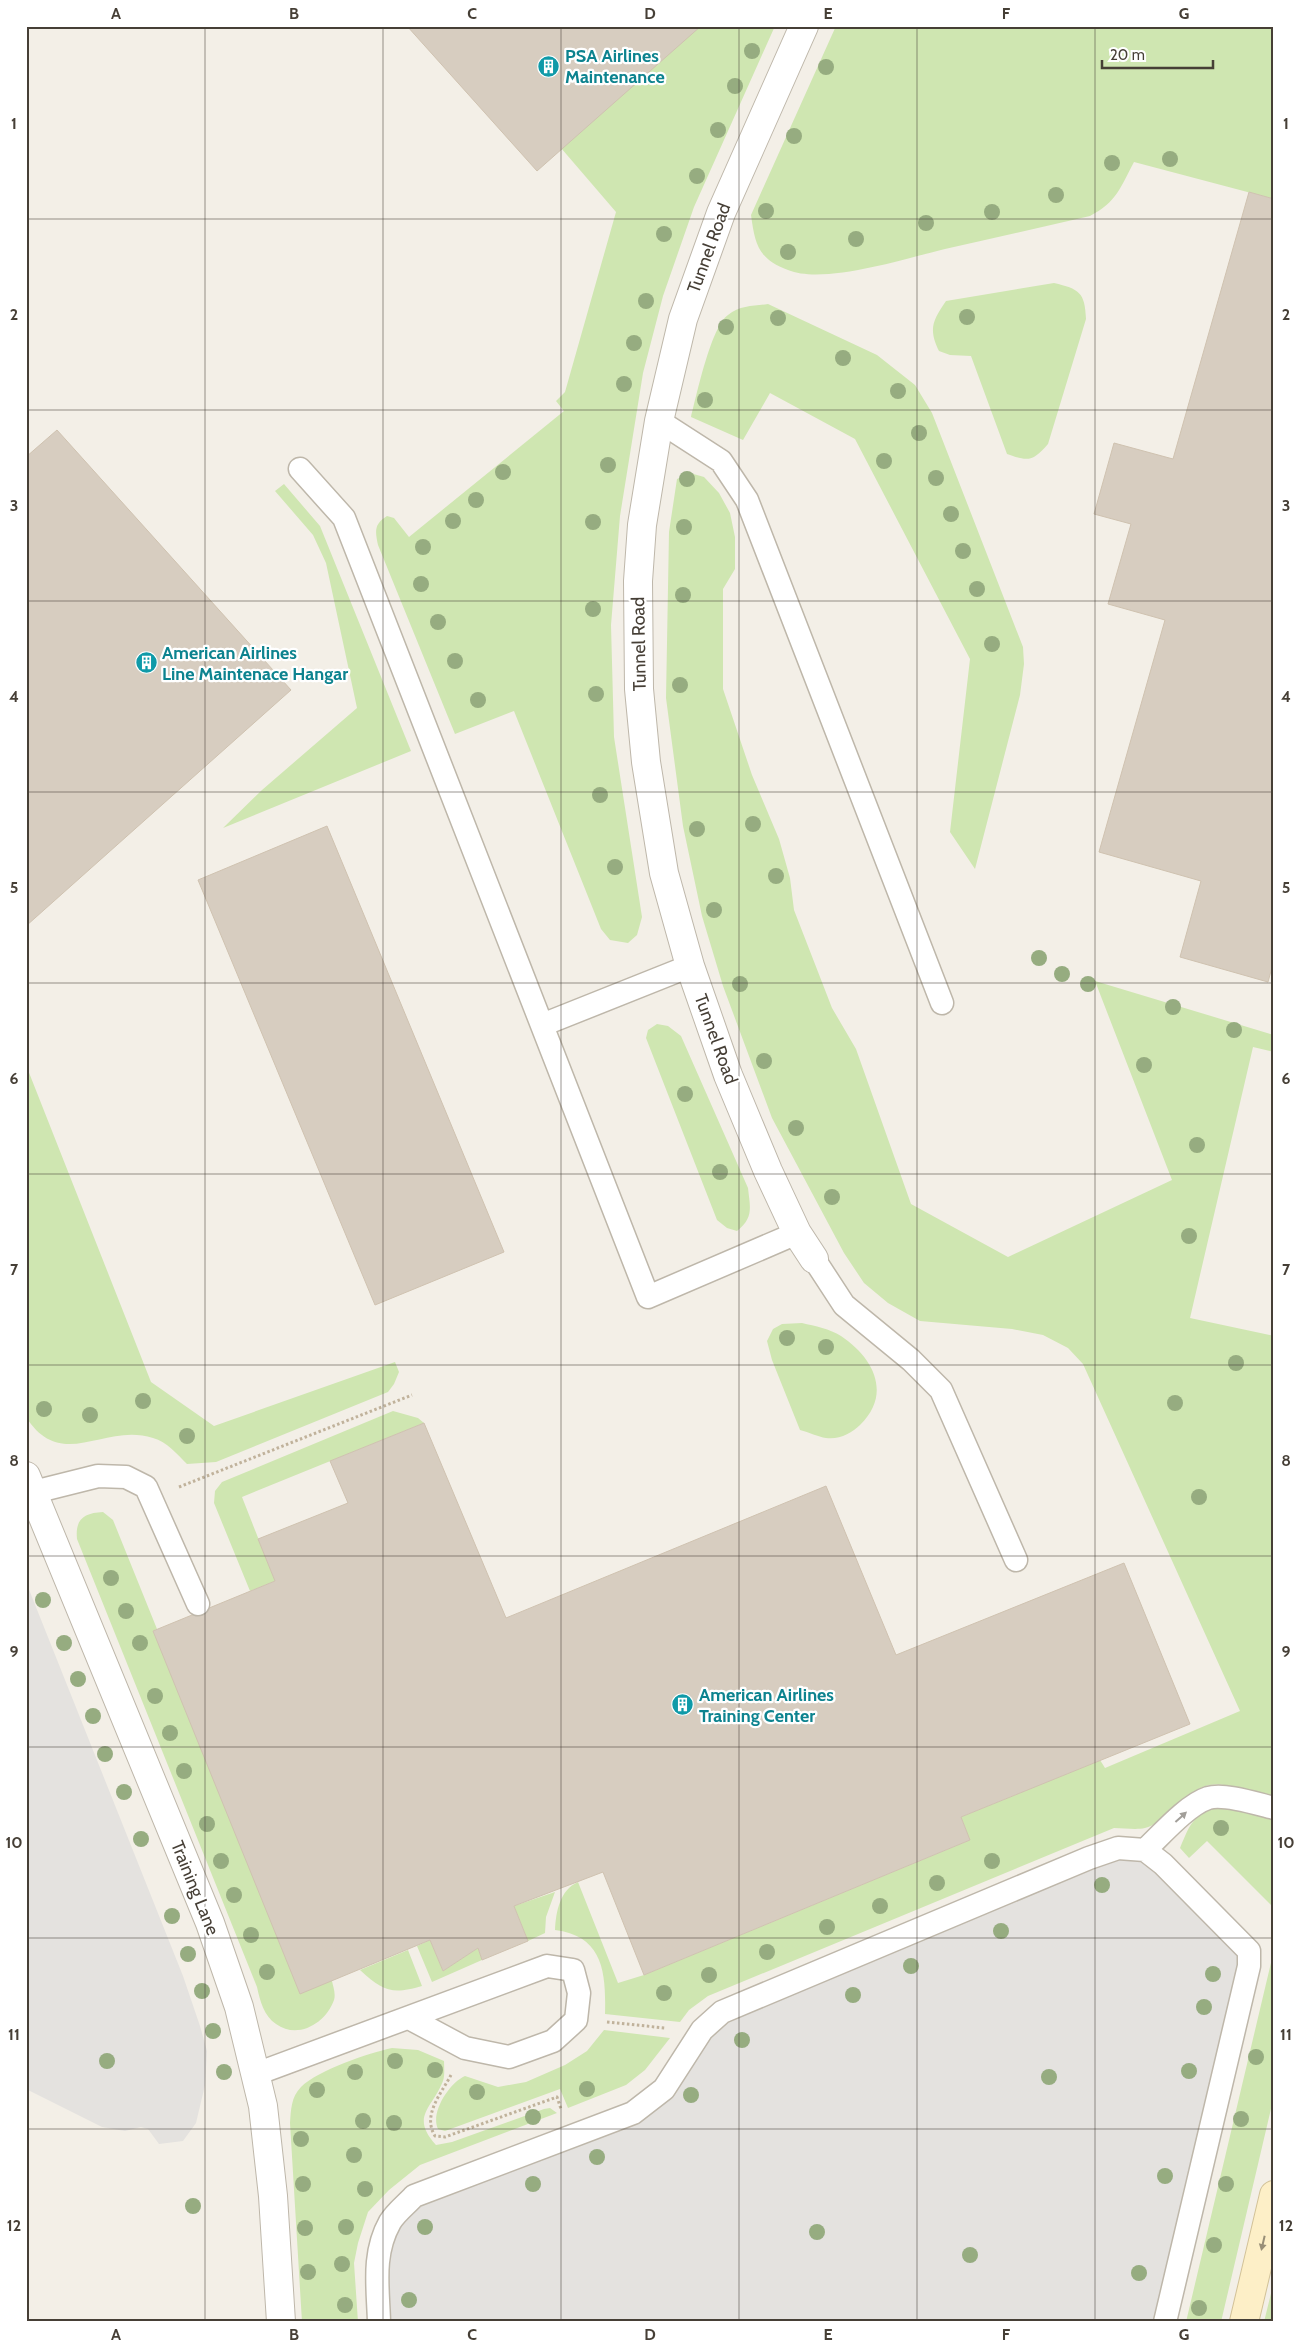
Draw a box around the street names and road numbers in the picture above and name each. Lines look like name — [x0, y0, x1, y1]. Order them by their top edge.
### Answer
street label: Tunnel Road — [683, 200, 735, 296]
street label: Tunnel Road — [627, 597, 651, 691]
street label: Tunnel Road — [690, 991, 742, 1087]
street label: Training Lane — [166, 1838, 224, 1938]

